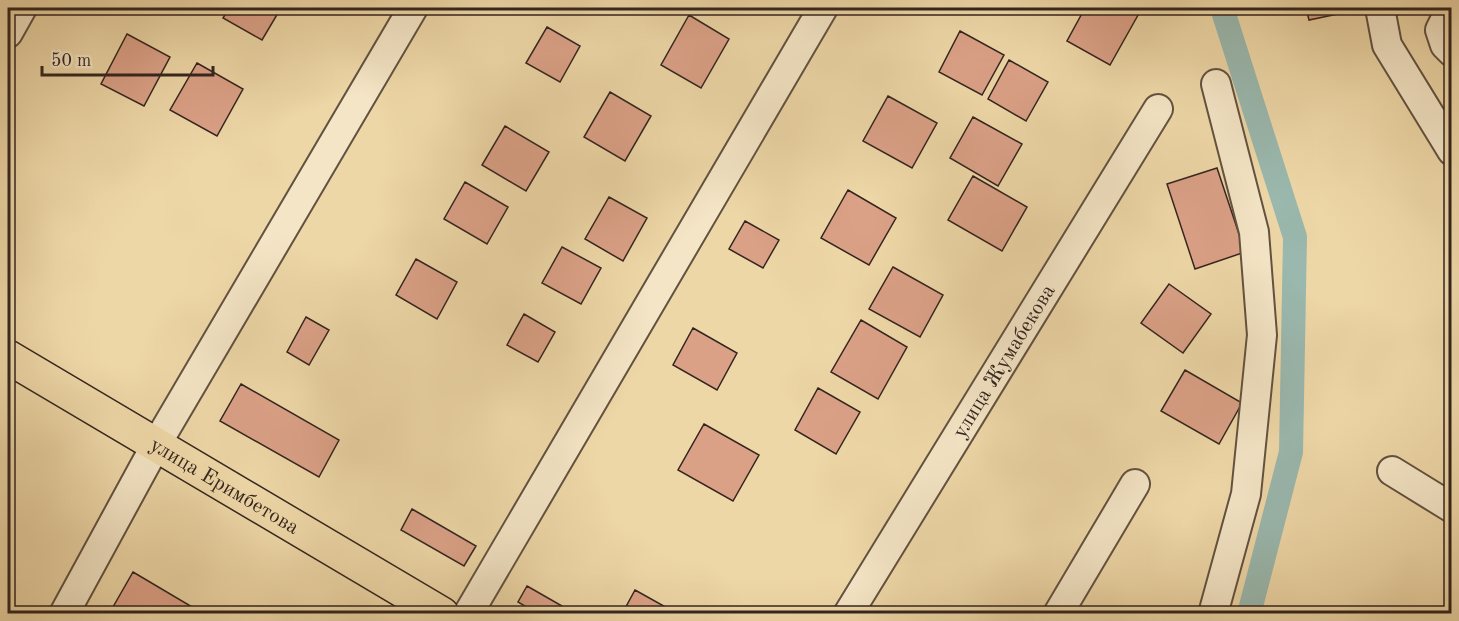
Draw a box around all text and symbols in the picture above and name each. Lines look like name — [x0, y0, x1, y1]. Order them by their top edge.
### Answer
scale bar — [42, 39, 213, 77]
text: 50 m — [51, 52, 91, 70]
street label: улица Жумабекова — [950, 281, 1060, 442]
street label: улица Еримбетова — [146, 435, 302, 539]

